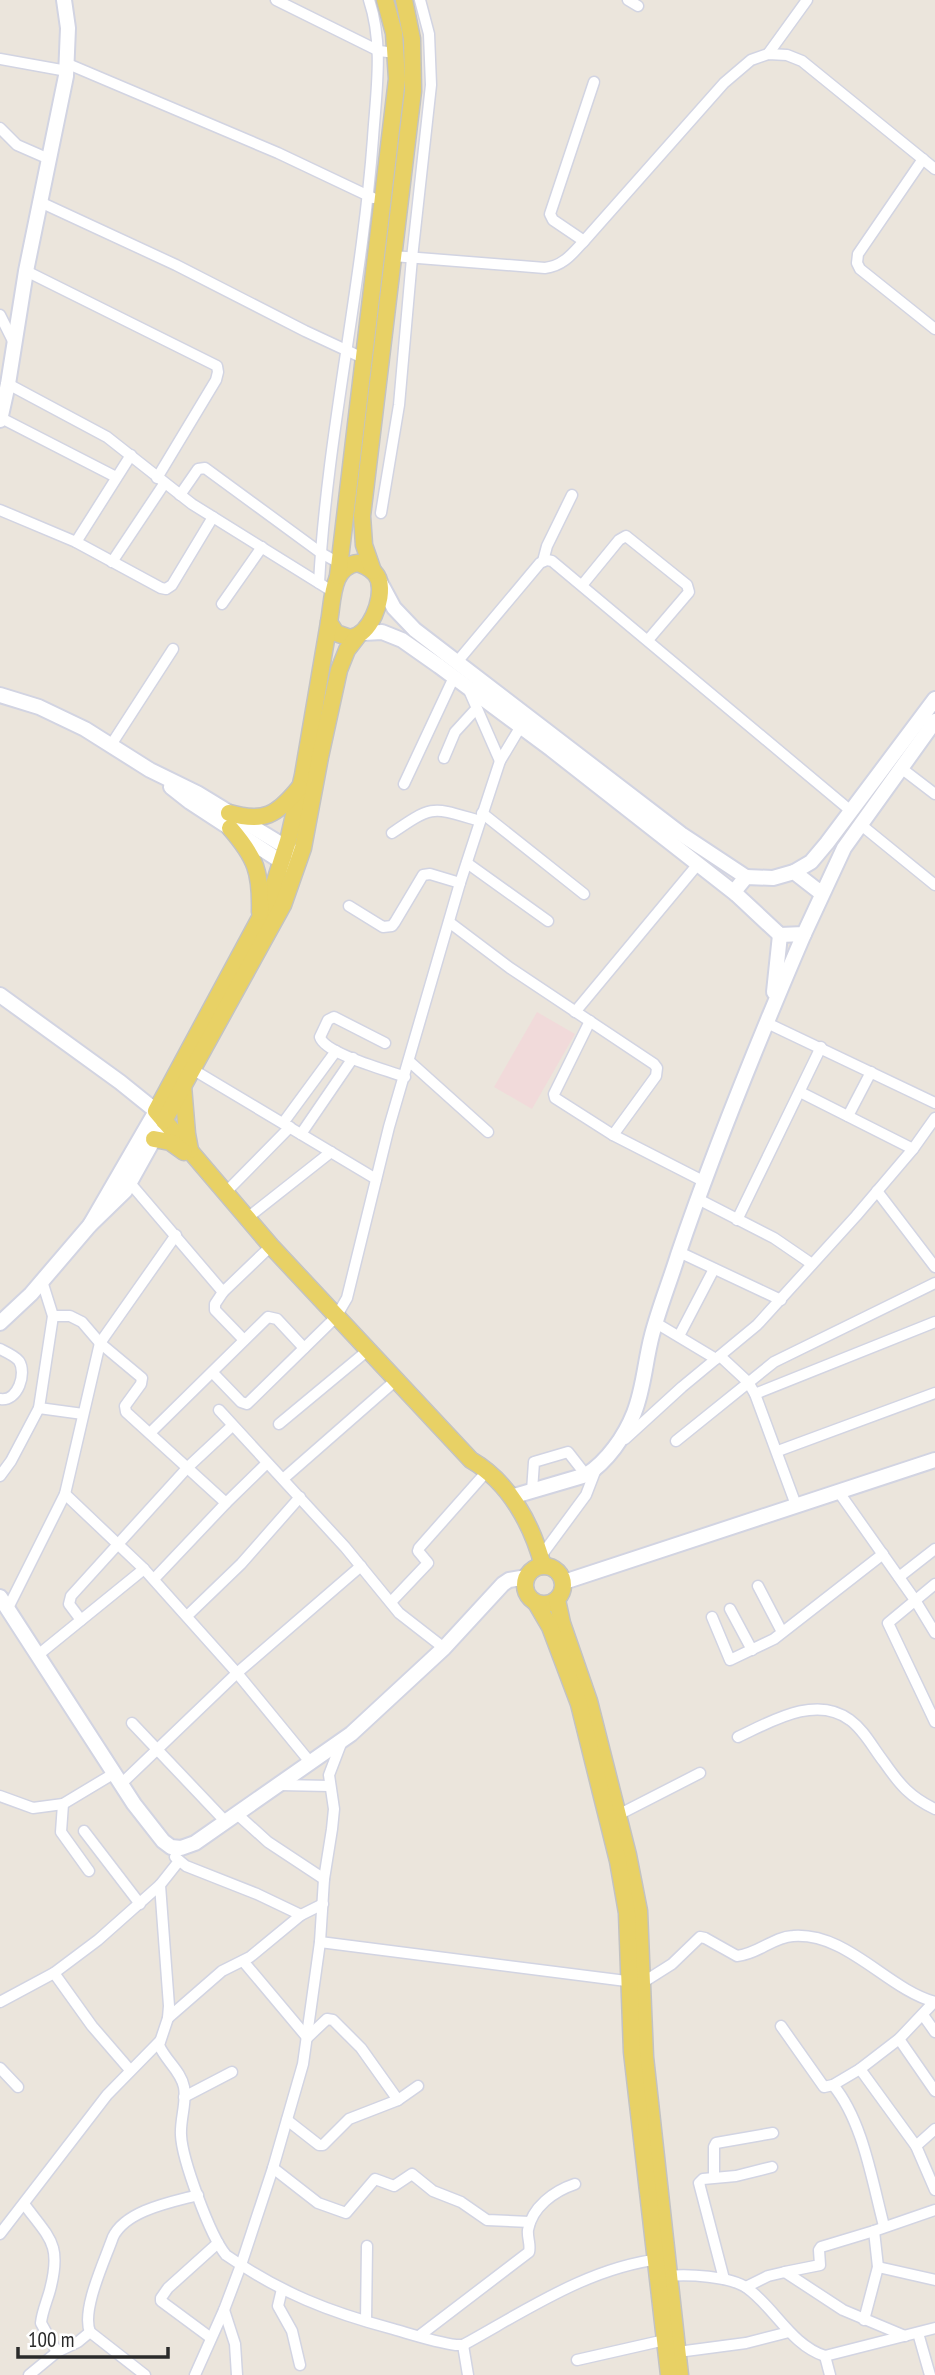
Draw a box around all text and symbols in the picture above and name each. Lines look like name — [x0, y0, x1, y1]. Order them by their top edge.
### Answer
scale bar — [18, 2316, 168, 2360]
text: 100 m — [28, 2326, 74, 2353]

